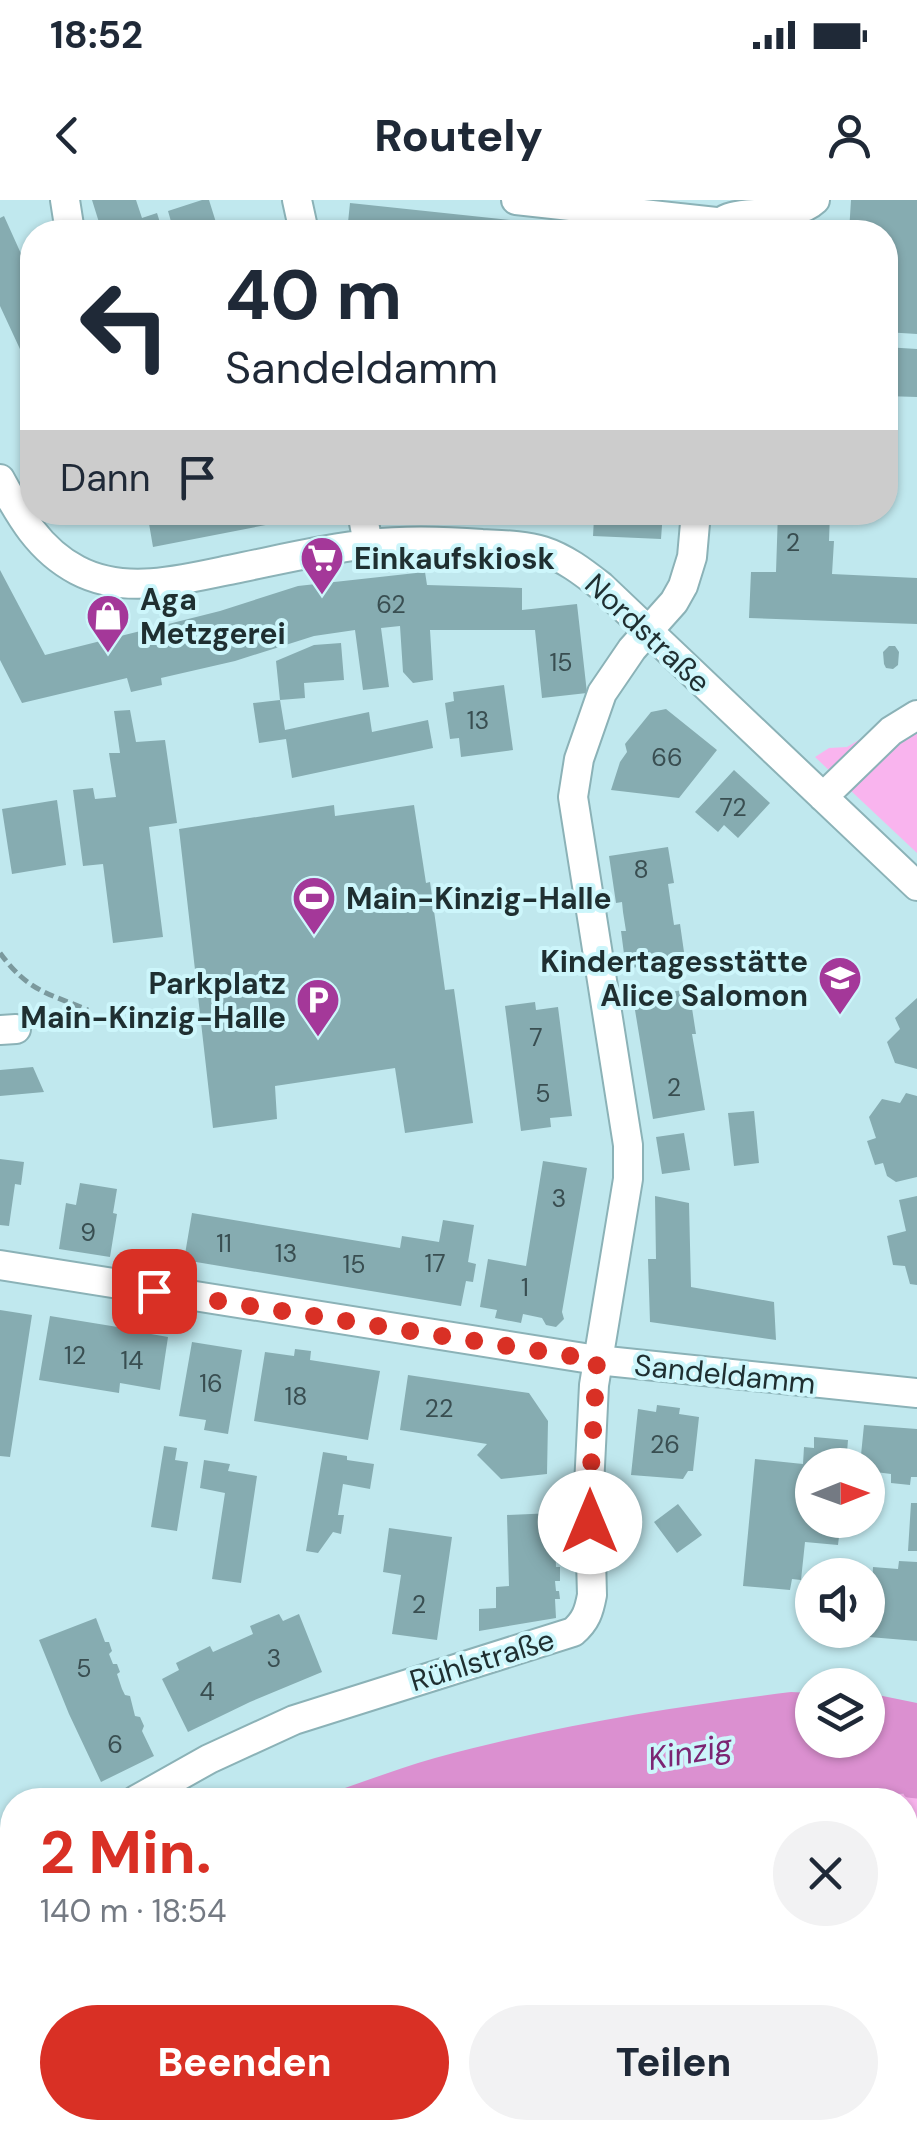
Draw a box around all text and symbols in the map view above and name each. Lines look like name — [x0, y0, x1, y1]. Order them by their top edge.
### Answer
text: 18:52 — [50, 10, 143, 60]
text: Routely — [374, 106, 543, 165]
icon: back — [40, 108, 95, 163]
icon: person — [822, 108, 877, 163]
text: 40 m — [225, 250, 402, 341]
icon: left — [60, 260, 190, 390]
text: Sandeldamm — [225, 338, 498, 397]
icon: arrive — [170, 450, 225, 505]
text: Dann — [60, 453, 150, 503]
house number: 2 — [786, 526, 800, 559]
supermarket icon: Einkaufskiosk — [299, 535, 345, 596]
place label: Einkaufskiosk — [354, 539, 555, 578]
street label: Nordstraße — [577, 565, 719, 701]
place label: Aga Metzgerei — [140, 580, 286, 653]
house number: 62 — [376, 588, 406, 621]
shop icon: Aga Metzgerei — [85, 593, 131, 654]
house number: 15 — [549, 646, 573, 679]
house number: 13 — [467, 704, 489, 737]
house number: 66 — [651, 741, 683, 774]
house number: 72 — [719, 791, 747, 824]
house number: 8 — [633, 853, 649, 886]
sports icon: Main-Kinzig-Halle — [291, 875, 337, 936]
place label: Main-Kinzig-Halle — [346, 879, 612, 918]
place label: Kindertagesstätte Alice Salomon — [540, 942, 808, 1015]
school or university icon: Kindertagesstätte Alice Salomon — [817, 955, 863, 1016]
place label: Parkplatz Main-Kinzig-Halle — [20, 964, 286, 1037]
parking icon: Parkplatz Main-Kinzig-Halle — [295, 977, 341, 1038]
house number: 7 — [529, 1021, 543, 1054]
house number: 2 — [667, 1071, 681, 1104]
house number: 5 — [535, 1077, 551, 1110]
house number: 3 — [552, 1182, 566, 1215]
house number: 9 — [80, 1216, 96, 1249]
house number: 11 — [216, 1227, 232, 1260]
house number: 13 — [275, 1237, 297, 1270]
house number: 17 — [424, 1247, 446, 1280]
house number: 15 — [342, 1248, 366, 1281]
pin — [112, 1249, 197, 1334]
icon: arrive — [127, 1264, 182, 1319]
house number: 1 — [521, 1271, 529, 1304]
house number: 12 — [64, 1339, 86, 1372]
house number: 14 — [121, 1344, 143, 1377]
street label: Sandeldamm — [632, 1345, 818, 1403]
house number: 16 — [199, 1367, 223, 1400]
house number: 18 — [284, 1380, 308, 1413]
house number: 22 — [425, 1392, 453, 1425]
house number: 26 — [650, 1428, 680, 1461]
north arrow — [795, 1448, 885, 1538]
map controls — [795, 1448, 885, 1758]
position arrow — [538, 1470, 642, 1574]
button: sound — [795, 1558, 885, 1648]
house number: 2 — [412, 1588, 426, 1621]
street label: Rühlstraße — [405, 1620, 559, 1700]
house number: 3 — [267, 1642, 281, 1675]
house number: 5 — [76, 1652, 92, 1685]
button: layers — [795, 1668, 885, 1758]
house number: 4 — [199, 1675, 215, 1708]
water label: Kinzig — [644, 1724, 737, 1780]
house number: 6 — [107, 1728, 123, 1761]
text: 2 Min. — [40, 1813, 211, 1892]
button: close — [773, 1821, 878, 1926]
text: 140 m · 18:54 — [40, 1890, 227, 1932]
button: Beenden — [40, 2005, 449, 2120]
button: Teilen — [469, 2005, 878, 2120]

